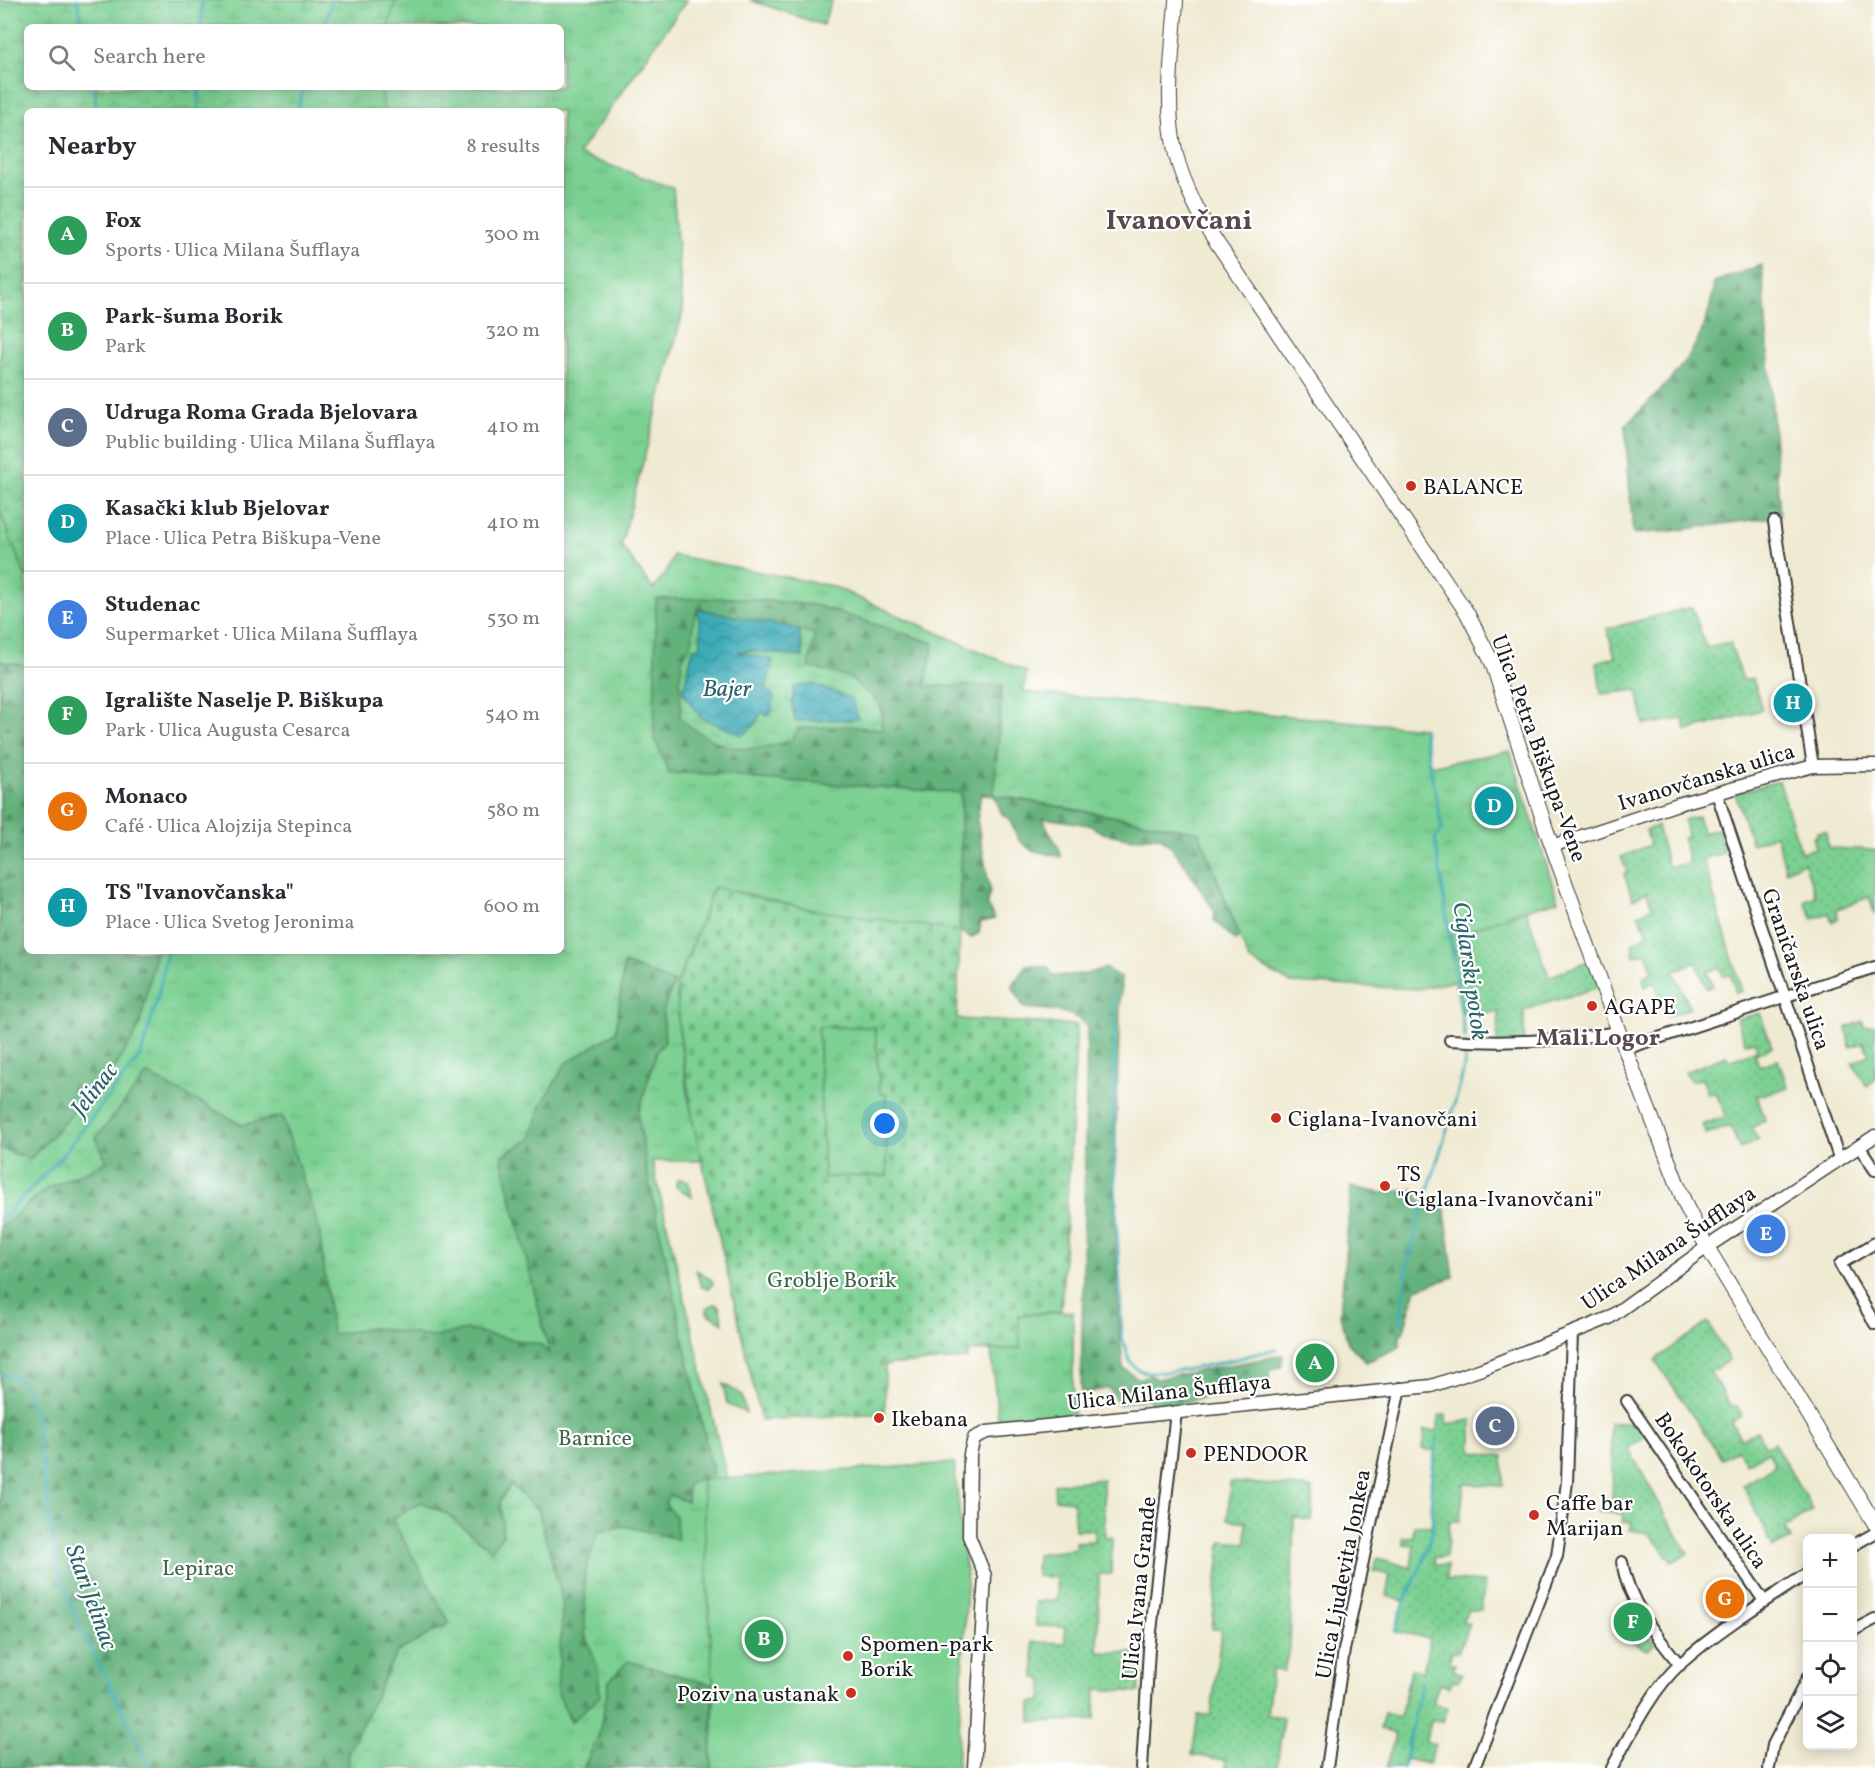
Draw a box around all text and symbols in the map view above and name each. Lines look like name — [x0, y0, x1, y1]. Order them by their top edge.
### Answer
search box — [24, 24, 564, 90]
icon: search — [45, 41, 78, 74]
text: Search here — [93, 42, 206, 73]
text: Nearby — [48, 129, 137, 165]
text: 8 results — [467, 133, 540, 161]
district label: Ivanovčani — [1106, 202, 1252, 241]
text: Fox — [105, 206, 141, 237]
text: A — [60, 221, 75, 249]
text: 300 m — [484, 221, 540, 249]
text: Sports · Ulica Milana Šufflaya — [105, 237, 360, 265]
text: Park-šuma Borik — [105, 302, 283, 333]
text: B — [61, 317, 74, 345]
text: 320 m — [485, 317, 540, 345]
text: Park — [105, 333, 146, 361]
text: Udruga Roma Grada Bjelovara — [105, 398, 418, 429]
text: C — [61, 413, 74, 441]
text: 410 m — [487, 413, 540, 441]
text: Public building · Ulica Milana Šufflaya — [105, 429, 435, 457]
place label: BALANCE — [1423, 473, 1523, 504]
marker: BALANCE — [1404, 479, 1418, 493]
text: Kasački klub Bjelovar — [105, 494, 329, 525]
text: D — [60, 509, 75, 537]
text: 410 m — [487, 509, 540, 537]
text: Place · Ulica Petra Biškupa-Vene — [105, 525, 381, 553]
text: Studenac — [105, 590, 200, 621]
text: E — [61, 605, 74, 633]
text: 530 m — [487, 605, 540, 633]
text: Supermarket · Ulica Milana Šufflaya — [105, 621, 418, 649]
street label: Ulica Petra Biškupa-Vene — [1482, 631, 1593, 867]
water label: Bajer — [702, 673, 753, 707]
pin: H — [1774, 680, 1812, 726]
text: Igralište Naselje P. Biškupa — [105, 686, 384, 717]
text: F — [62, 701, 73, 729]
text: 540 m — [485, 701, 540, 729]
text: Park · Ulica Augusta Cesarca — [105, 717, 351, 745]
street label: Ivanovčanska ulica — [1614, 737, 1799, 820]
text: Monaco — [105, 782, 188, 813]
pin: D — [1474, 784, 1514, 828]
text: G — [60, 797, 75, 825]
text: 580 m — [487, 797, 540, 825]
text: Café · Ulica Alojzija Stepinca — [105, 813, 352, 841]
text: TS "Ivanovčanska" — [105, 878, 294, 909]
street label: Graničarska ulica — [1752, 885, 1837, 1055]
text: H — [60, 893, 75, 921]
text: 600 m — [484, 893, 540, 921]
water label: Ciglarski potok — [1442, 900, 1496, 1043]
text: Place · Ulica Svetog Jeronima — [105, 909, 355, 937]
place label: AGAPE — [1604, 993, 1676, 1024]
marker: AGAPE — [1585, 999, 1599, 1013]
district label: Mali Logor — [1536, 1022, 1660, 1056]
water label: Jelinac — [62, 1056, 128, 1126]
place label: Ciglana-Ivanovčani — [1288, 1105, 1477, 1136]
your location — [870, 1109, 899, 1138]
marker: Ciglana-Ivanovčani — [1269, 1111, 1283, 1125]
place label: TS "Ciglana-Ivanovčani" — [1397, 1160, 1602, 1216]
marker: TS "Ciglana-Ivanovčani" — [1378, 1179, 1392, 1193]
street label: Ulica Milana Šufflaya — [1576, 1179, 1763, 1319]
pin: E — [1746, 1212, 1786, 1256]
park label: Groblje Borik — [767, 1266, 897, 1297]
pin: A — [1296, 1340, 1334, 1386]
street label: Ulica Milana Šufflaya — [1066, 1367, 1273, 1420]
pin: C — [1476, 1404, 1514, 1448]
place label: Ikebana — [891, 1405, 968, 1436]
street label: Bokokotorska ulica — [1646, 1407, 1774, 1576]
marker: Ikebana — [872, 1411, 886, 1425]
park label: Barnice — [558, 1424, 632, 1455]
place label: PENDOOR — [1203, 1440, 1309, 1471]
marker: PENDOOR — [1184, 1446, 1198, 1460]
street label: Ulica Ljudevita Jonkea — [1309, 1467, 1380, 1682]
place label: Caffe bar Marijan — [1546, 1489, 1633, 1545]
street label: Ulica Ivana Granđe — [1115, 1495, 1166, 1682]
marker: Caffe bar Marijan — [1527, 1508, 1541, 1522]
map controls — [1803, 1534, 1857, 1750]
button: + — [1803, 1534, 1857, 1588]
water label: Stari Jelinac — [55, 1540, 125, 1655]
park label: Lepirac — [162, 1554, 234, 1585]
pin: G — [1706, 1576, 1744, 1622]
button: − — [1803, 1588, 1857, 1642]
pin: F — [1614, 1600, 1652, 1644]
pin: B — [744, 1616, 783, 1662]
place label: Spomen-park Borik — [860, 1630, 993, 1686]
button: locate — [1803, 1642, 1857, 1696]
marker: Spomen-park Borik — [841, 1649, 855, 1663]
place label: Poziv na ustanak — [677, 1680, 839, 1711]
marker: Poziv na ustanak — [844, 1686, 858, 1700]
button: layers — [1803, 1696, 1857, 1750]

